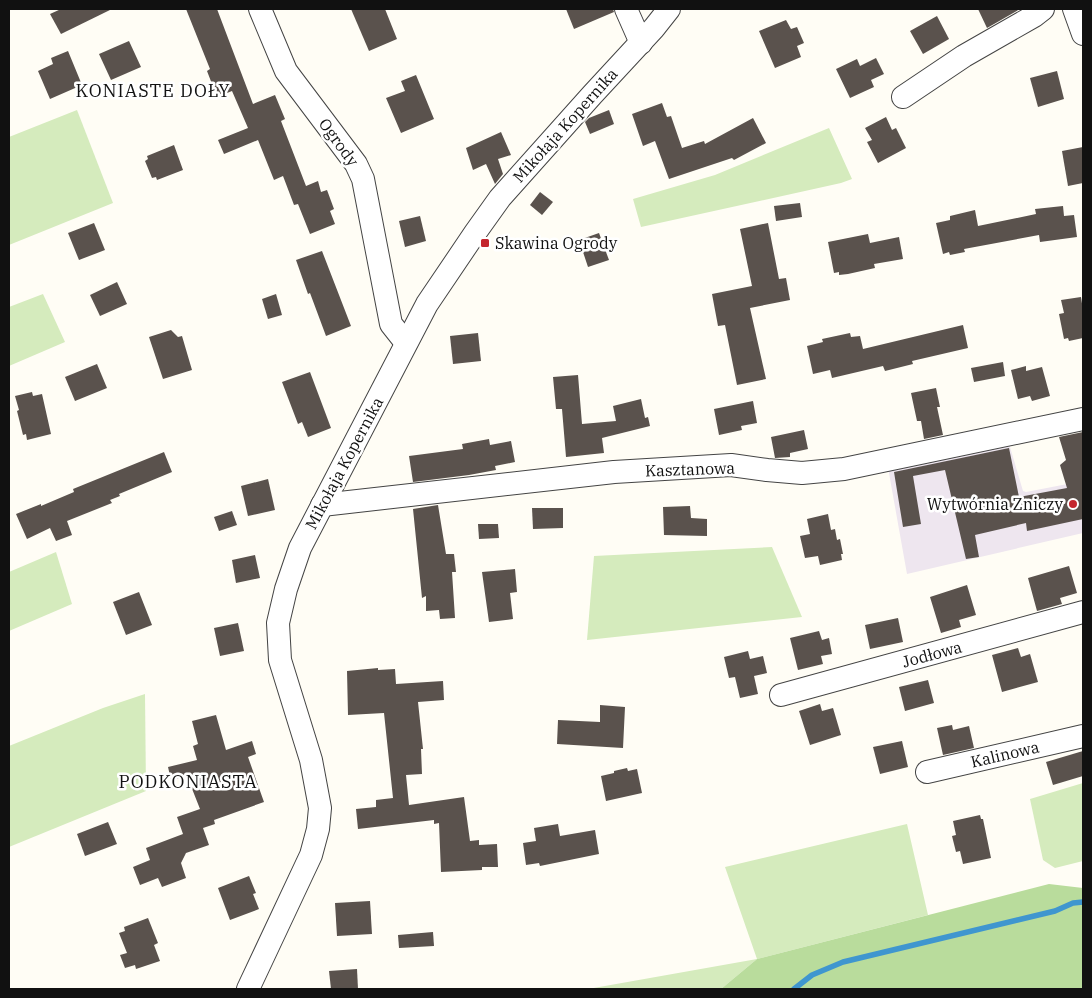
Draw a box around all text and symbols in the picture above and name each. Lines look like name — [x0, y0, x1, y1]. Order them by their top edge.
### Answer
street label: Mikołaja Kopernika — [508, 63, 622, 186]
district label: KONIASTE DOŁY — [75, 79, 231, 102]
street label: Ogrody — [315, 114, 363, 170]
place label: Skawina Ogrody — [495, 233, 618, 253]
marker: Skawina Ogrody — [479, 237, 491, 249]
street label: Mikołaja Kopernika — [301, 393, 387, 533]
street label: Kasztanowa — [645, 457, 736, 481]
place label: Wytwórnia Zniczy — [927, 494, 1063, 514]
marker: Wytwórnia Zniczy — [1067, 498, 1079, 510]
street label: Jodłowa — [900, 636, 964, 672]
street label: Kalinowa — [969, 736, 1042, 772]
district label: PODKONIASTA — [118, 770, 258, 793]

